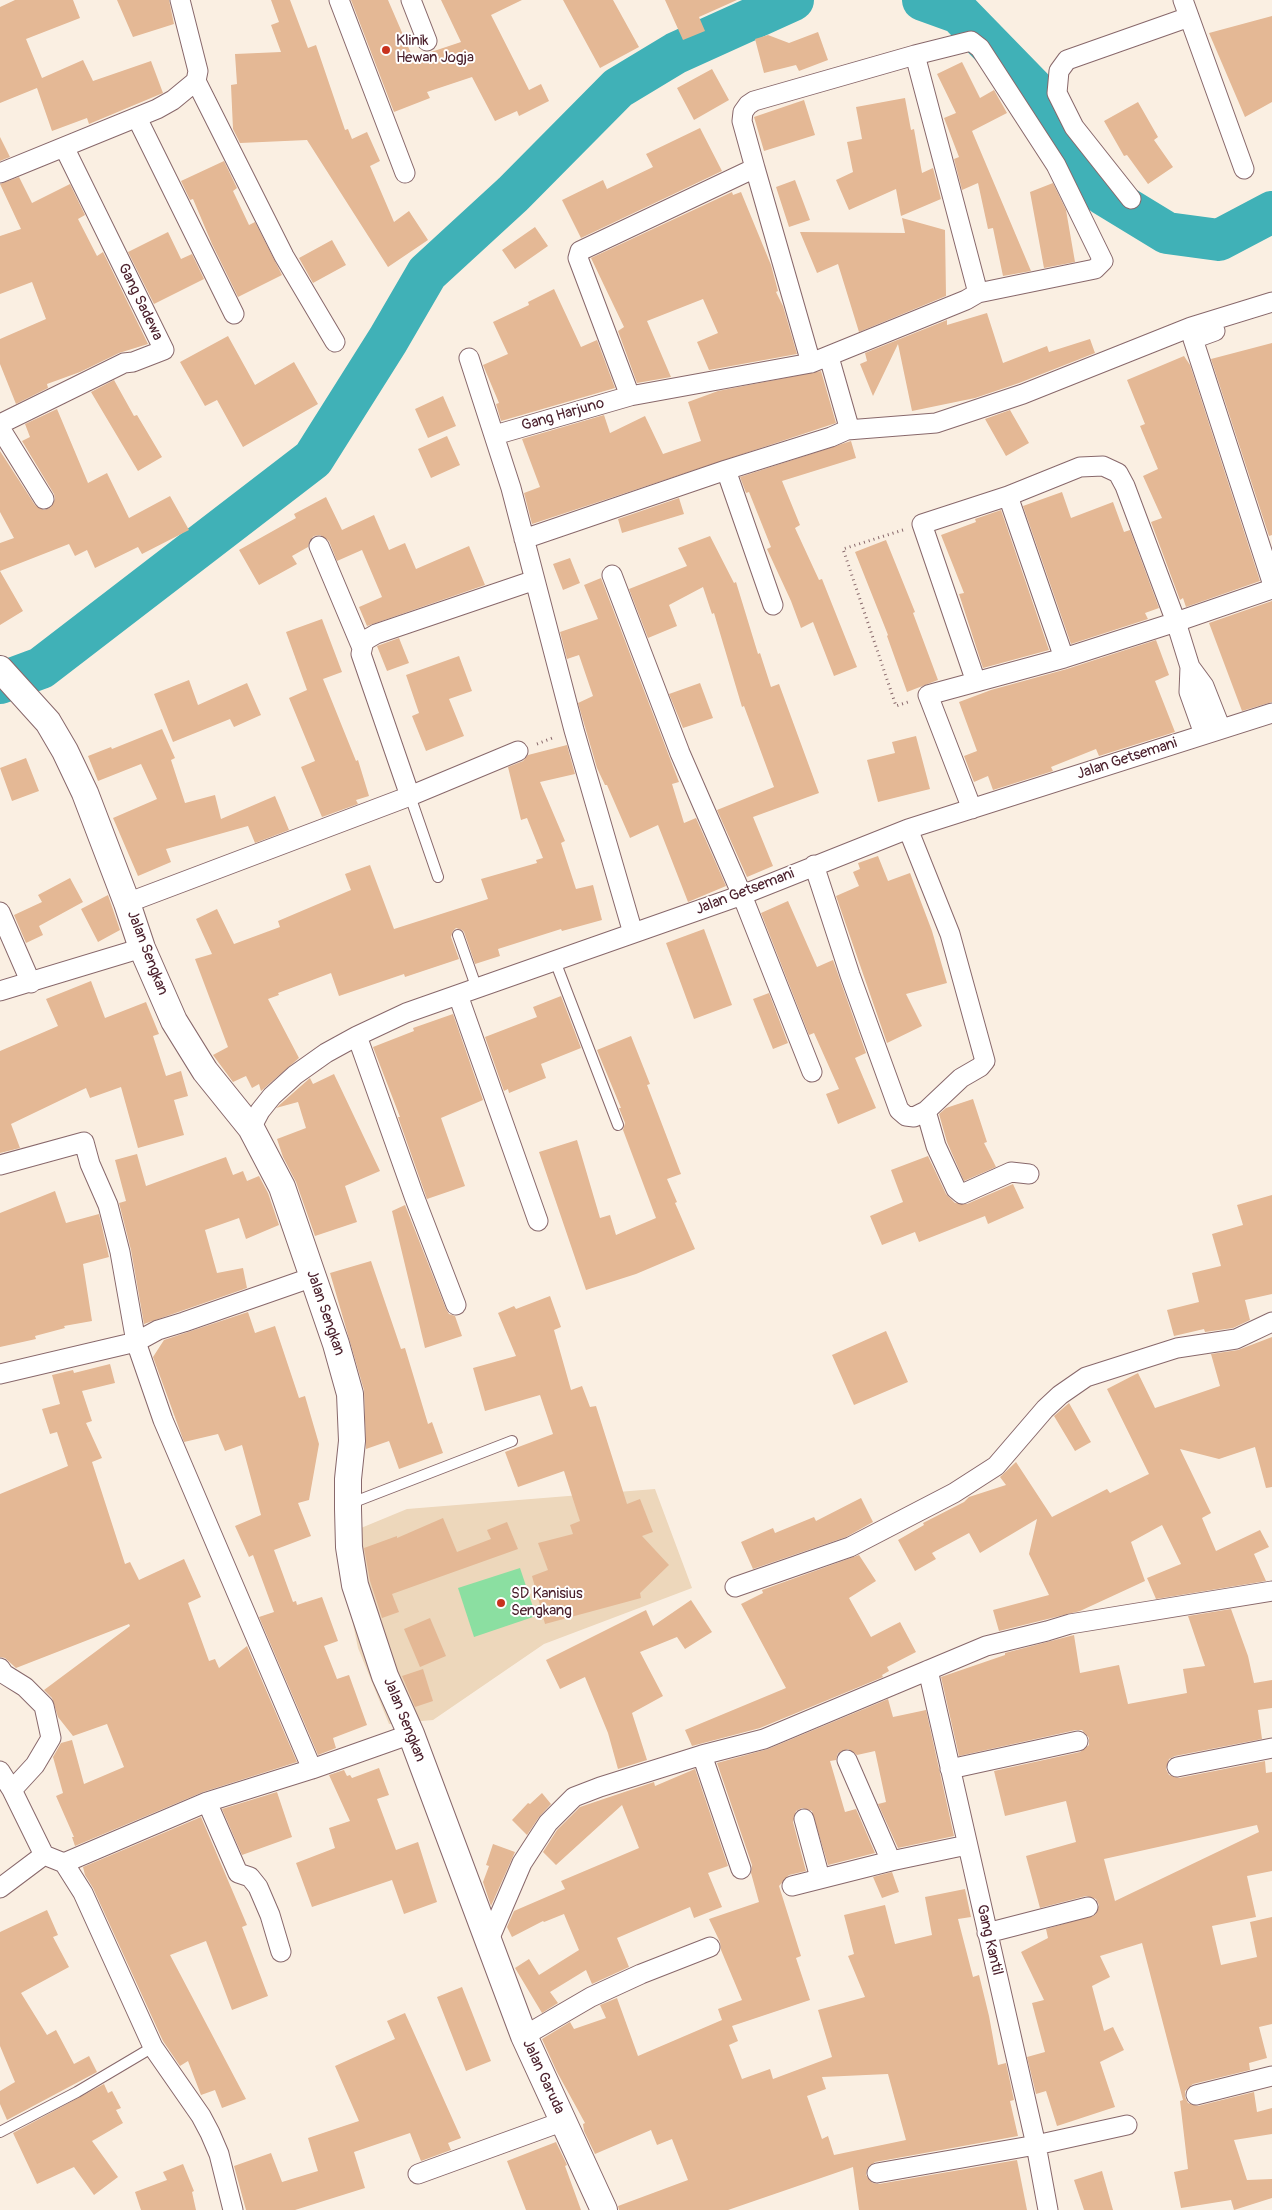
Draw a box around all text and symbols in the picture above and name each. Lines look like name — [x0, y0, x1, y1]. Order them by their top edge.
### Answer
place label: Klinik Hewan Jogja — [396, 32, 474, 67]
marker: Klinik Hewan Jogja — [380, 44, 392, 56]
street label: Gang Sadewa — [114, 261, 166, 343]
street label: Gang Harjuno — [520, 395, 606, 435]
street label: Jalan Getsemani — [1075, 734, 1179, 784]
street label: Jalan Getsemani — [693, 865, 797, 919]
street label: Jalan Sengkan — [123, 908, 171, 998]
street label: Jalan Sengkan — [302, 1268, 348, 1358]
place label: SD Kanisius Sengkang — [511, 1585, 583, 1620]
marker: SD Kanisius Sengkang — [495, 1597, 507, 1609]
street label: Jalan Sengkan — [379, 1675, 429, 1765]
street label: Gang Kantil — [972, 1903, 1006, 1977]
street label: Jalan Garuda — [518, 2037, 568, 2117]

